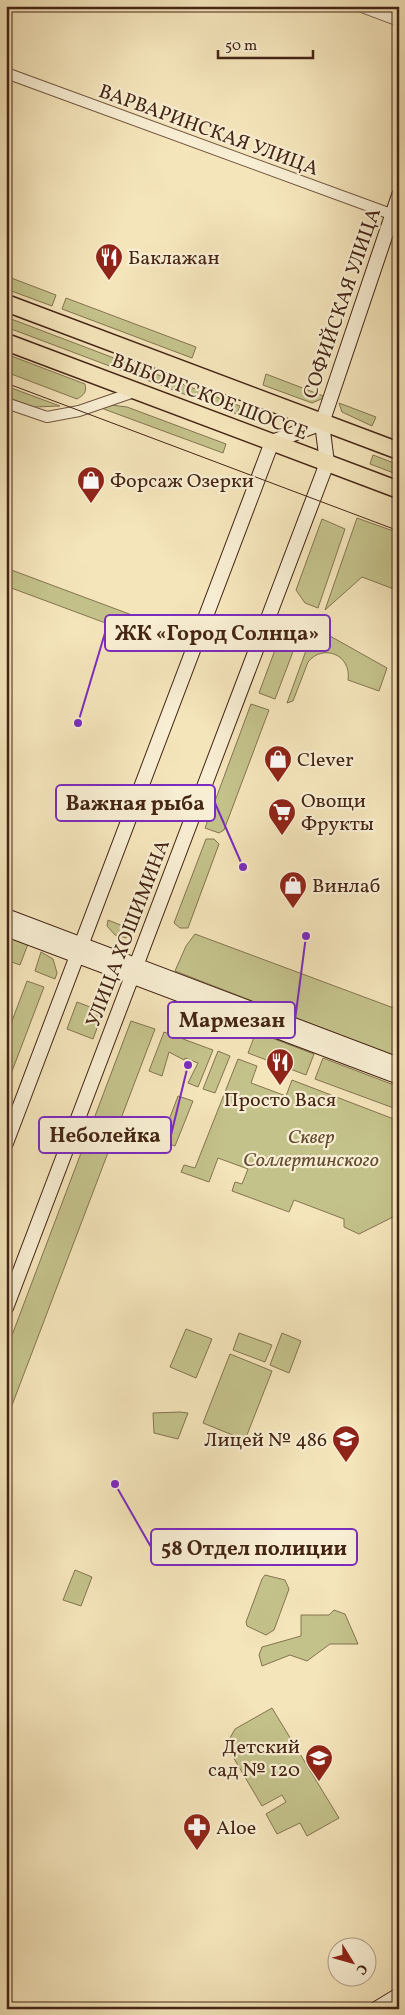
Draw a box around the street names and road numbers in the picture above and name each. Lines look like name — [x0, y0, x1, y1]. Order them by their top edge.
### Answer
street label: ВАРВАРИНСКАЯ УЛИЦА — [95, 78, 322, 184]
street label: СОФИЙСКАЯ УЛИЦА — [297, 204, 389, 403]
street label: ВЫБОРГСКОЕ ШОССЕ — [107, 347, 312, 448]
street label: УЛИЦА ХОШИМИНА — [80, 836, 178, 1032]

